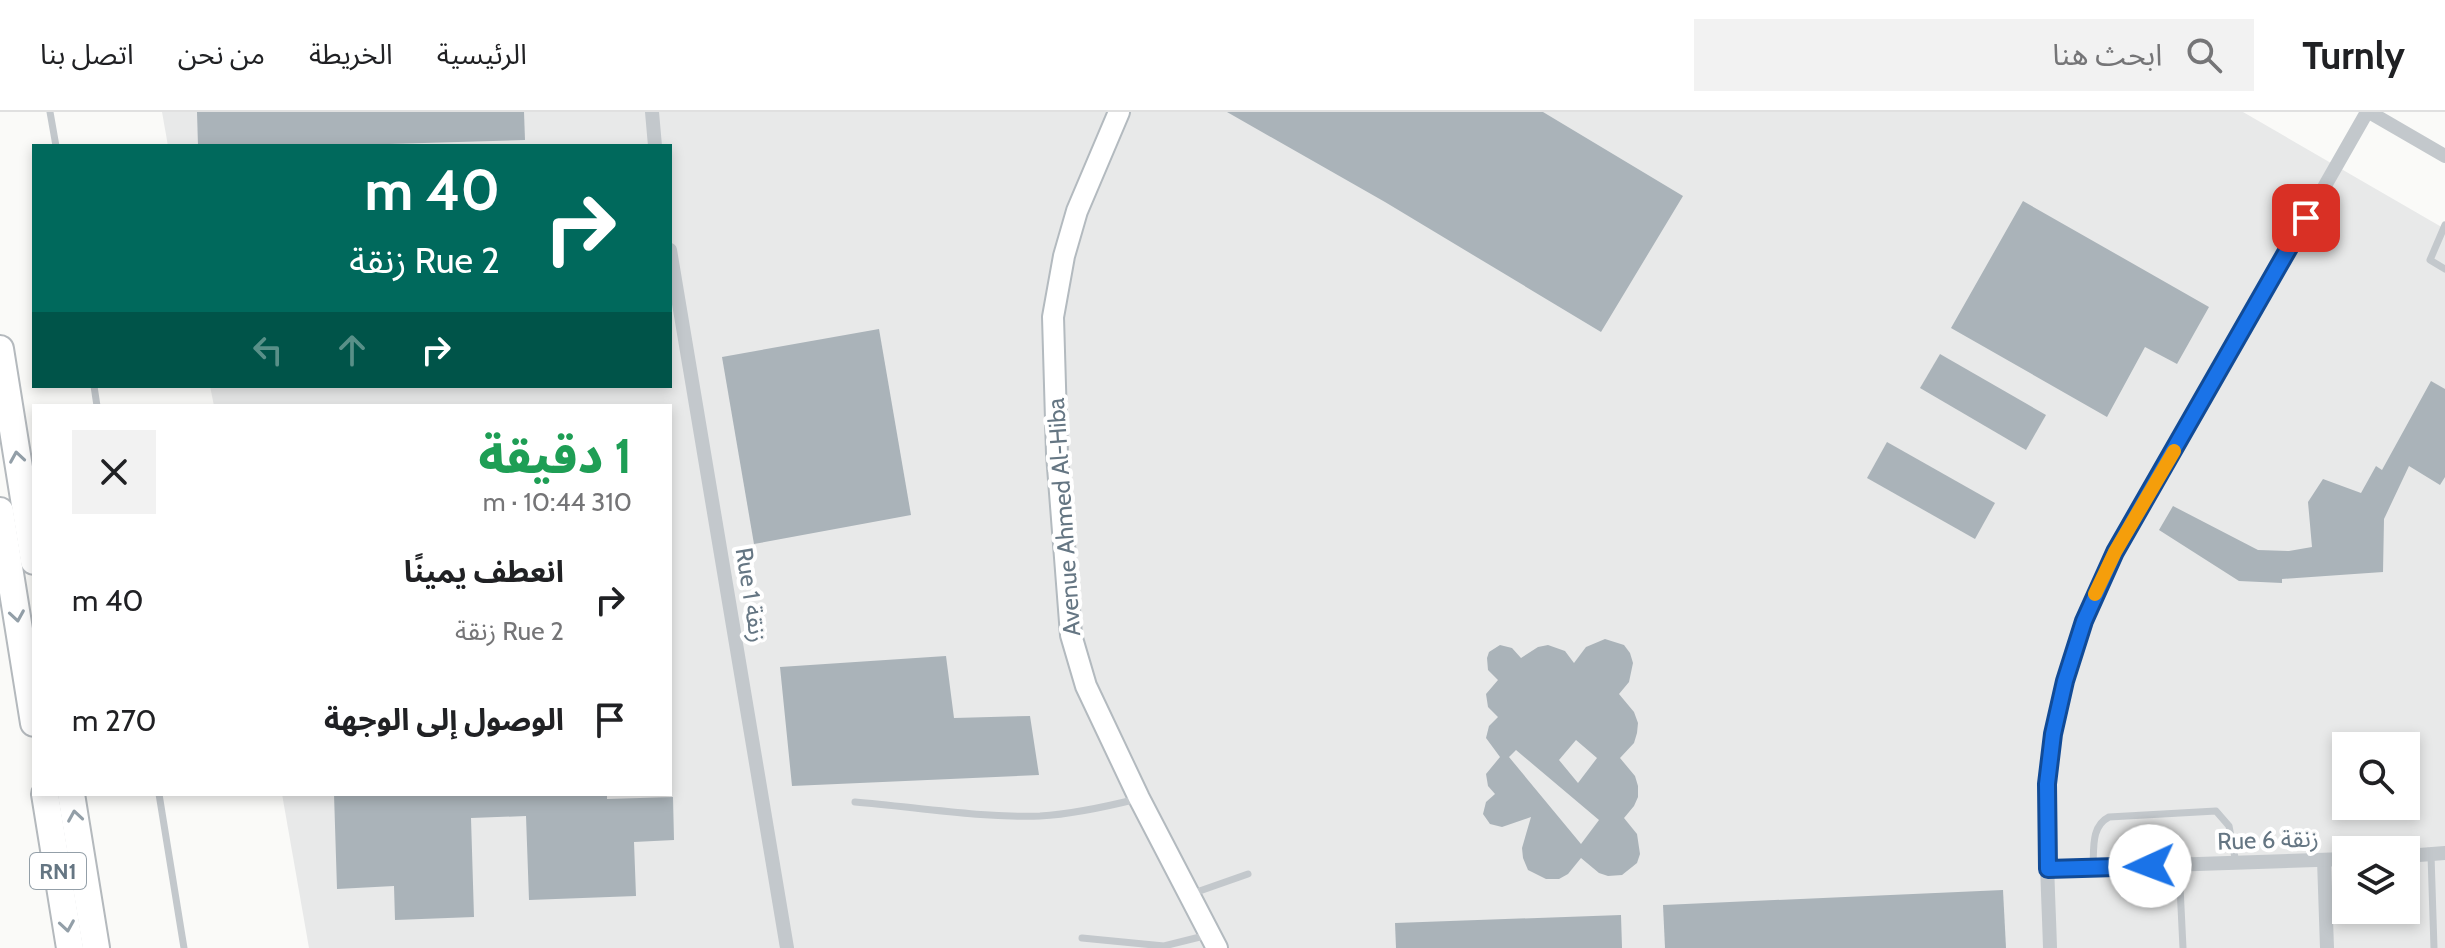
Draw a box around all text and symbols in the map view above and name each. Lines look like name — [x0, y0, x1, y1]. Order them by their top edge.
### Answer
search box — [1694, 19, 2254, 91]
text: Turnly — [2302, 32, 2405, 79]
icon: search — [2182, 33, 2226, 77]
text: ابحث هنا — [2052, 36, 2162, 73]
text: اتصل بنا — [40, 37, 134, 71]
text: من نحن — [178, 37, 265, 71]
text: الخريطة — [309, 37, 393, 71]
text: الرئيسية — [437, 37, 527, 71]
text: 40 m — [364, 156, 500, 224]
icon: right — [528, 176, 632, 280]
pin — [2272, 184, 2340, 252]
icon: arrive — [2284, 196, 2328, 240]
text: Rue 2 زنقة — [349, 238, 500, 282]
icon: left — [246, 328, 290, 372]
icon: ahead — [330, 328, 374, 372]
icon: right — [414, 328, 458, 372]
street label: Avenue Ahmed Al-Hiba — [1041, 397, 1086, 637]
text: 1 دقيقة — [478, 427, 632, 485]
button: close — [72, 430, 156, 514]
one-way arrow — [9, 450, 26, 463]
text: 310 m · 10:44 — [483, 486, 632, 518]
street label: Rue 1 زنقة — [730, 545, 773, 644]
text: انعطف يمينًا — [404, 553, 564, 590]
icon: right — [588, 578, 632, 622]
text: 40 m — [72, 582, 143, 619]
one-way arrow — [8, 609, 25, 623]
text: Rue 2 زنقة — [455, 615, 564, 647]
icon: arrive — [588, 698, 632, 742]
text: الوصول إلى الوجهة — [324, 701, 564, 738]
text: 270 m — [72, 702, 157, 739]
map controls — [2332, 732, 2420, 924]
button: search — [2332, 732, 2420, 820]
one-way arrow — [67, 809, 84, 823]
street label: Rue 6 زنقة — [2217, 823, 2319, 856]
position arrow — [2108, 824, 2192, 908]
button: layers — [2332, 836, 2420, 924]
road number: RN1 — [30, 853, 86, 889]
one-way arrow — [57, 919, 74, 933]

